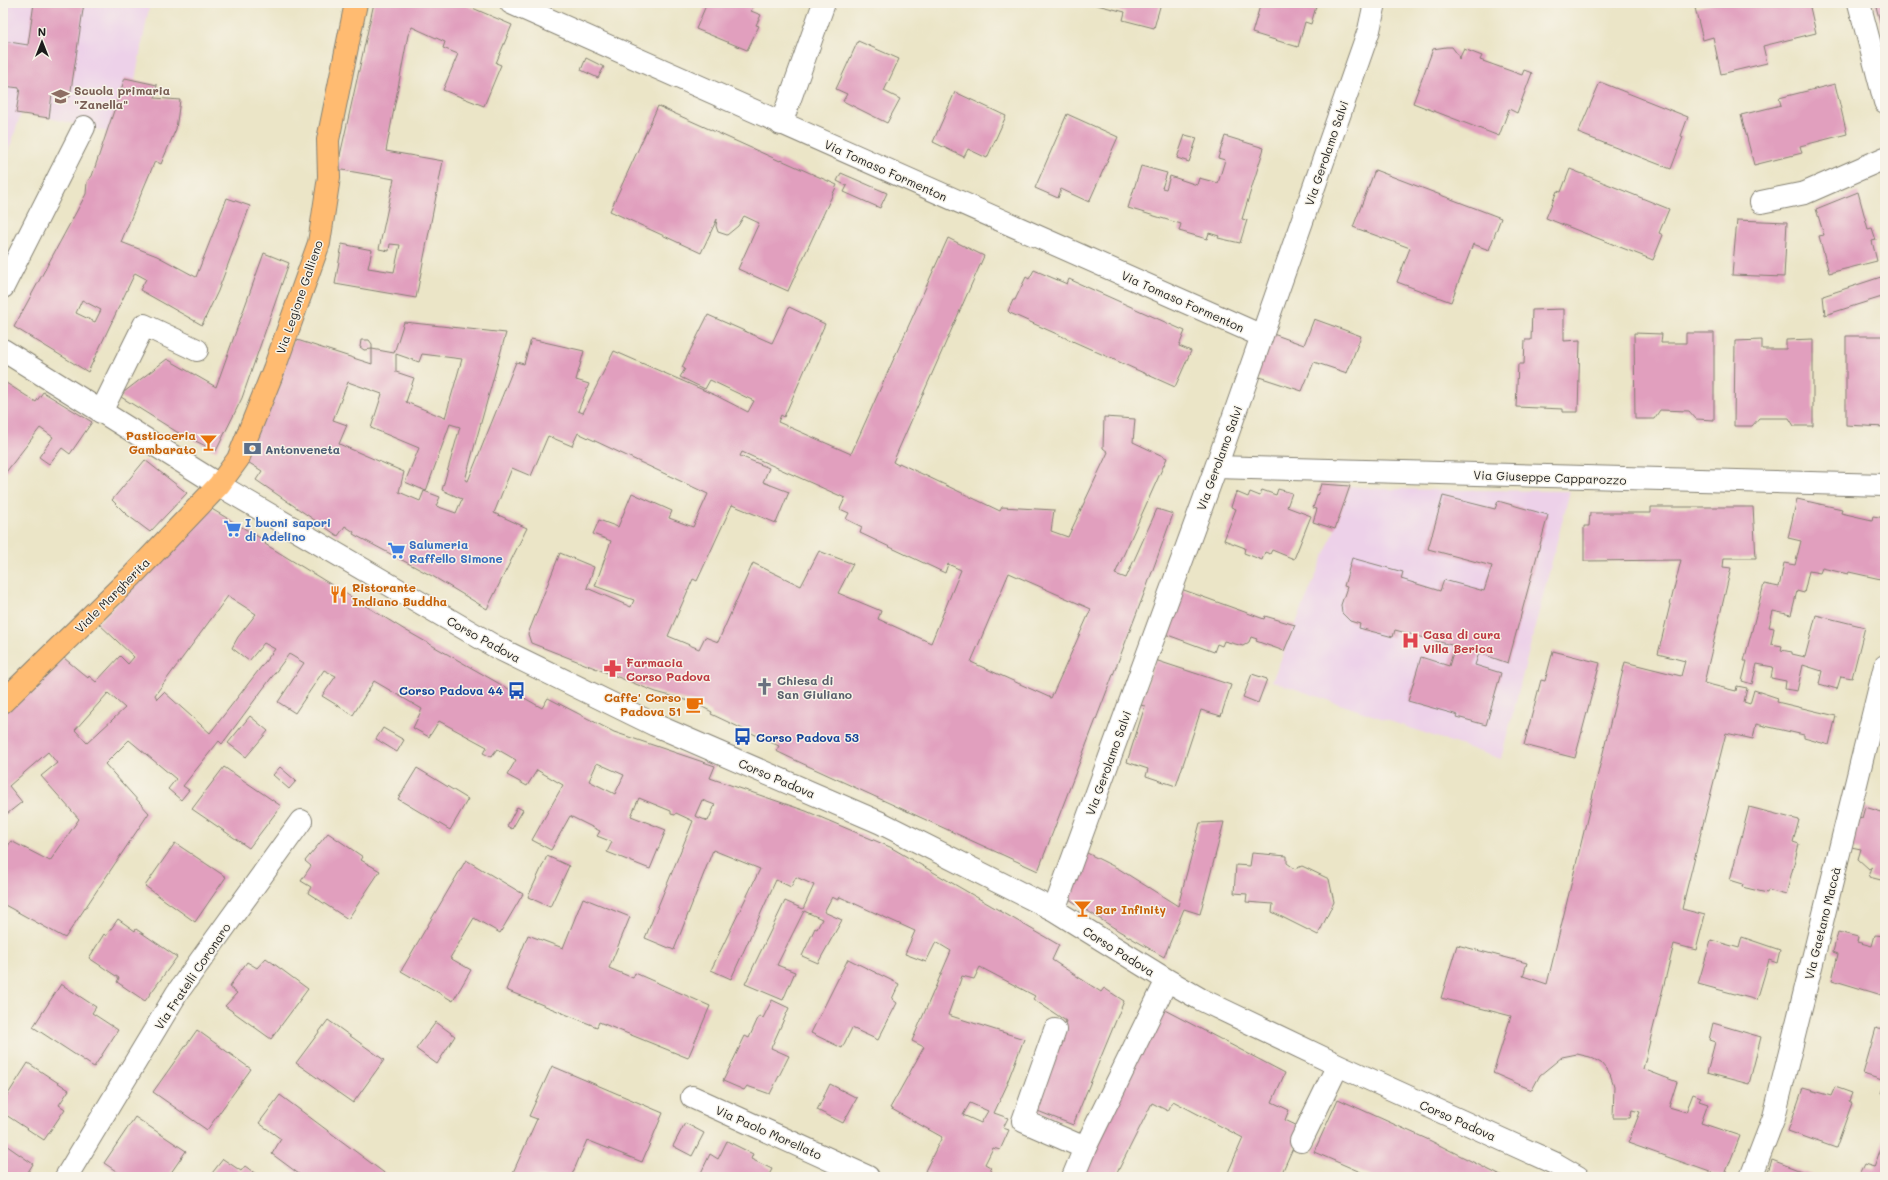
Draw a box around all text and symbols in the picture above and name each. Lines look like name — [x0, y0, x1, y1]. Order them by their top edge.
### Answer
north arrow — [22, 22, 62, 62]
text: N — [38, 24, 46, 39]
place label: Scuola primaria "Zanella" — [74, 82, 170, 112]
school or university icon: Scuola primaria "Zanella" — [51, 87, 71, 107]
street label: Via Gerolamo Salvi — [1300, 98, 1352, 208]
street label: Via Tomaso Formenton — [822, 136, 950, 204]
street label: Via Legione Gallieno — [272, 238, 326, 356]
street label: Via Tomaso Formenton — [1119, 267, 1247, 335]
street label: Via Gerolamo Salvi — [1193, 403, 1245, 513]
place label: Pasticceria Gambarato — [126, 427, 196, 457]
bar icon: Pasticceria Gambarato — [199, 432, 219, 452]
bank icon: Antonveneta — [242, 439, 262, 459]
place label: Antonveneta — [265, 441, 340, 457]
street label: Via Giuseppe Capparozzo — [1473, 466, 1627, 488]
place label: I buoni sapori di Adelino — [245, 514, 331, 544]
supermarket icon: I buoni sapori di Adelino — [222, 519, 242, 539]
place label: Salumeria Raffello Simone — [409, 536, 503, 566]
supermarket icon: Salumeria Raffello Simone — [386, 541, 406, 561]
street label: Viale Margherita — [71, 554, 153, 636]
place label: Ristorante Indiano Buddha — [352, 579, 447, 609]
restaurant icon: Ristorante Indiano Buddha — [329, 584, 349, 604]
street label: Corso Padova — [444, 612, 524, 666]
place label: Casa di cura Villa Berica — [1423, 626, 1501, 656]
hospital icon: Casa di cura Villa Berica — [1400, 631, 1420, 651]
place label: Farmacia Corso Padova — [626, 654, 710, 684]
pharmacy icon: Farmacia Corso Padova — [603, 659, 623, 679]
place label: Chiesa di San Giuliano — [777, 672, 852, 702]
church icon: Chiesa di San Giuliano — [754, 677, 774, 697]
bus stop icon: Corso Padova 44 — [506, 680, 526, 700]
place label: Corso Padova 44 — [399, 682, 503, 698]
place label: Caffe' Corso Padova 51 — [604, 689, 681, 719]
cafe icon: Caffe' Corso Padova 51 — [684, 694, 704, 714]
street label: Via Gerolamo Salvi — [1082, 708, 1134, 818]
bus stop icon: Corso Padova 53 — [733, 727, 753, 747]
place label: Corso Padova 53 — [756, 729, 859, 745]
street label: Corso Padova — [736, 755, 818, 801]
street label: Via Gaetano Maccà — [1800, 865, 1844, 981]
bar icon: Bar Infinity — [1072, 899, 1092, 919]
place label: Bar Infinity — [1095, 901, 1167, 917]
street label: Via Fratelli Coronaro — [150, 920, 234, 1032]
street label: Corso Padova — [1080, 923, 1158, 979]
street label: Corso Padova — [1417, 1096, 1499, 1144]
street label: Via Paolo Morellato — [713, 1101, 825, 1163]

